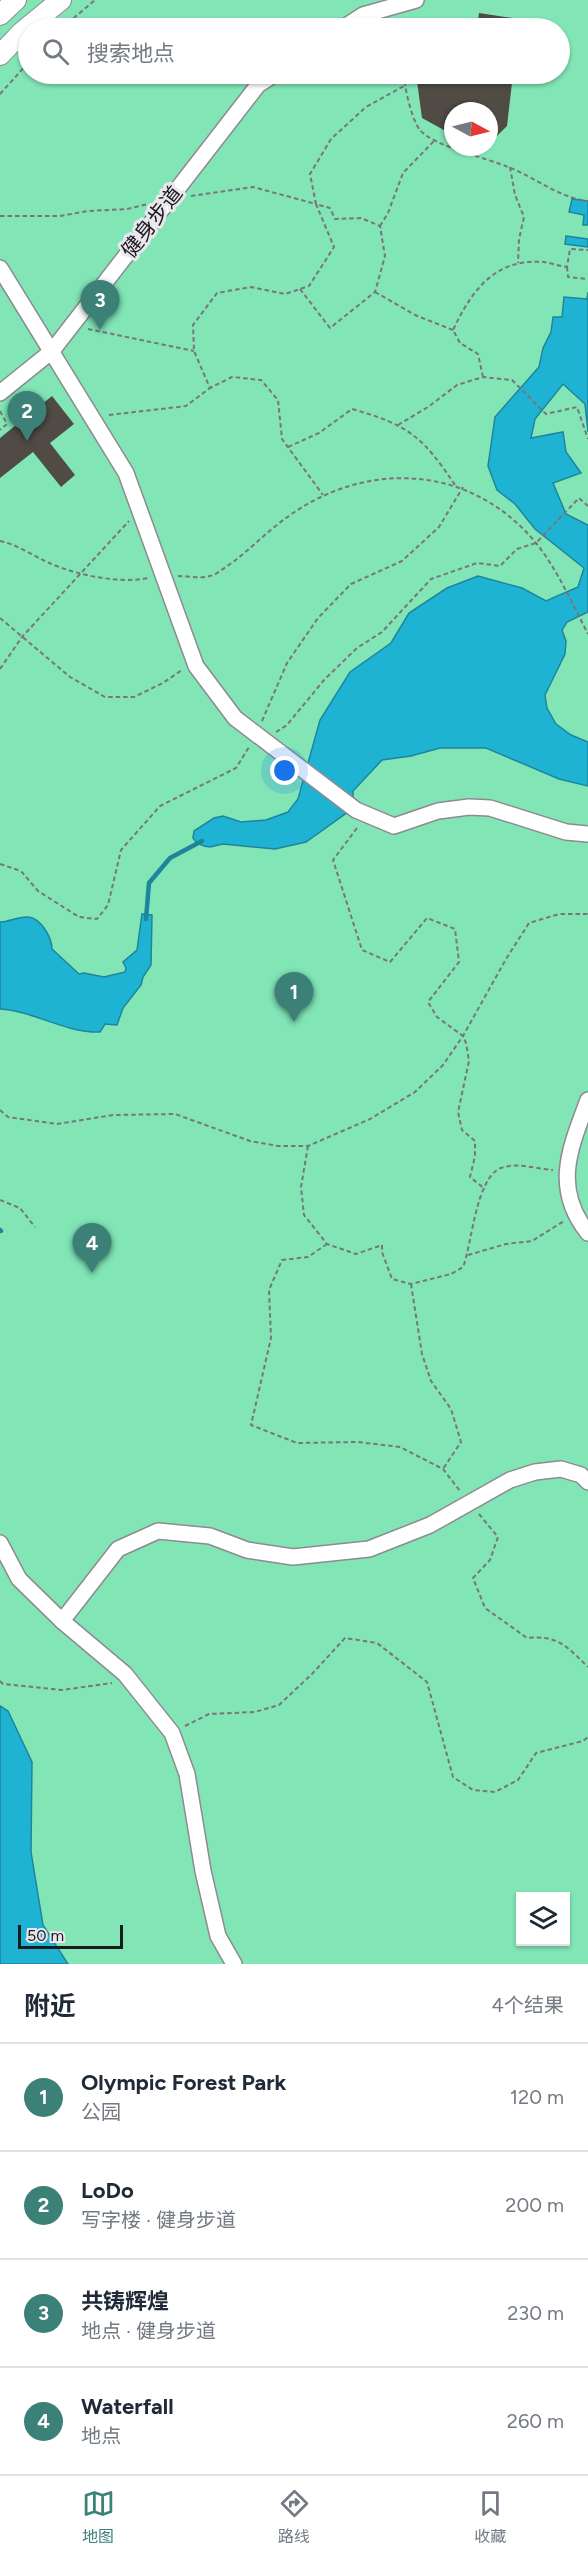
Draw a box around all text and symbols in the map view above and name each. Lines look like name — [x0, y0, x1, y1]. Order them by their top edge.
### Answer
search box — [18, 18, 570, 84]
icon: search — [39, 35, 72, 68]
text: 搜索地点 — [87, 40, 175, 67]
north arrow — [444, 102, 498, 156]
street label: 健身步道 — [116, 181, 187, 262]
pin: 3 — [80, 280, 120, 330]
pin: 2 — [8, 392, 46, 441]
your location — [270, 756, 299, 785]
pin: 1 — [274, 972, 314, 1022]
pin: 4 — [72, 1224, 112, 1273]
map controls — [516, 1892, 570, 1946]
button: layers — [516, 1892, 570, 1946]
scale bar — [18, 1922, 123, 1950]
text: 50 m — [27, 1926, 64, 1945]
text: 附近 — [24, 1990, 76, 2022]
text: 4个结果 — [492, 1993, 564, 2017]
text: Olympic Forest Park — [81, 2069, 286, 2096]
text: 1 — [39, 2085, 48, 2109]
text: 120 m — [510, 2085, 564, 2109]
text: 公园 — [81, 2100, 121, 2124]
text: LoDo — [81, 2177, 134, 2204]
text: 2 — [38, 2193, 49, 2217]
text: 200 m — [505, 2193, 564, 2217]
text: 写字楼 · 健身步道 — [81, 2208, 236, 2232]
text: 共铸辉煌 — [81, 2288, 169, 2315]
text: 3 — [38, 2301, 49, 2325]
text: 230 m — [507, 2301, 564, 2325]
text: 地点 · 健身步道 — [81, 2319, 216, 2343]
text: Waterfall — [81, 2393, 174, 2420]
text: 4 — [37, 2409, 50, 2433]
text: 260 m — [507, 2409, 564, 2433]
text: 地点 — [81, 2424, 121, 2448]
tab: 地图 — [82, 2487, 115, 2547]
tab: 路线 — [278, 2487, 311, 2547]
tab: 收藏 — [474, 2487, 507, 2547]

